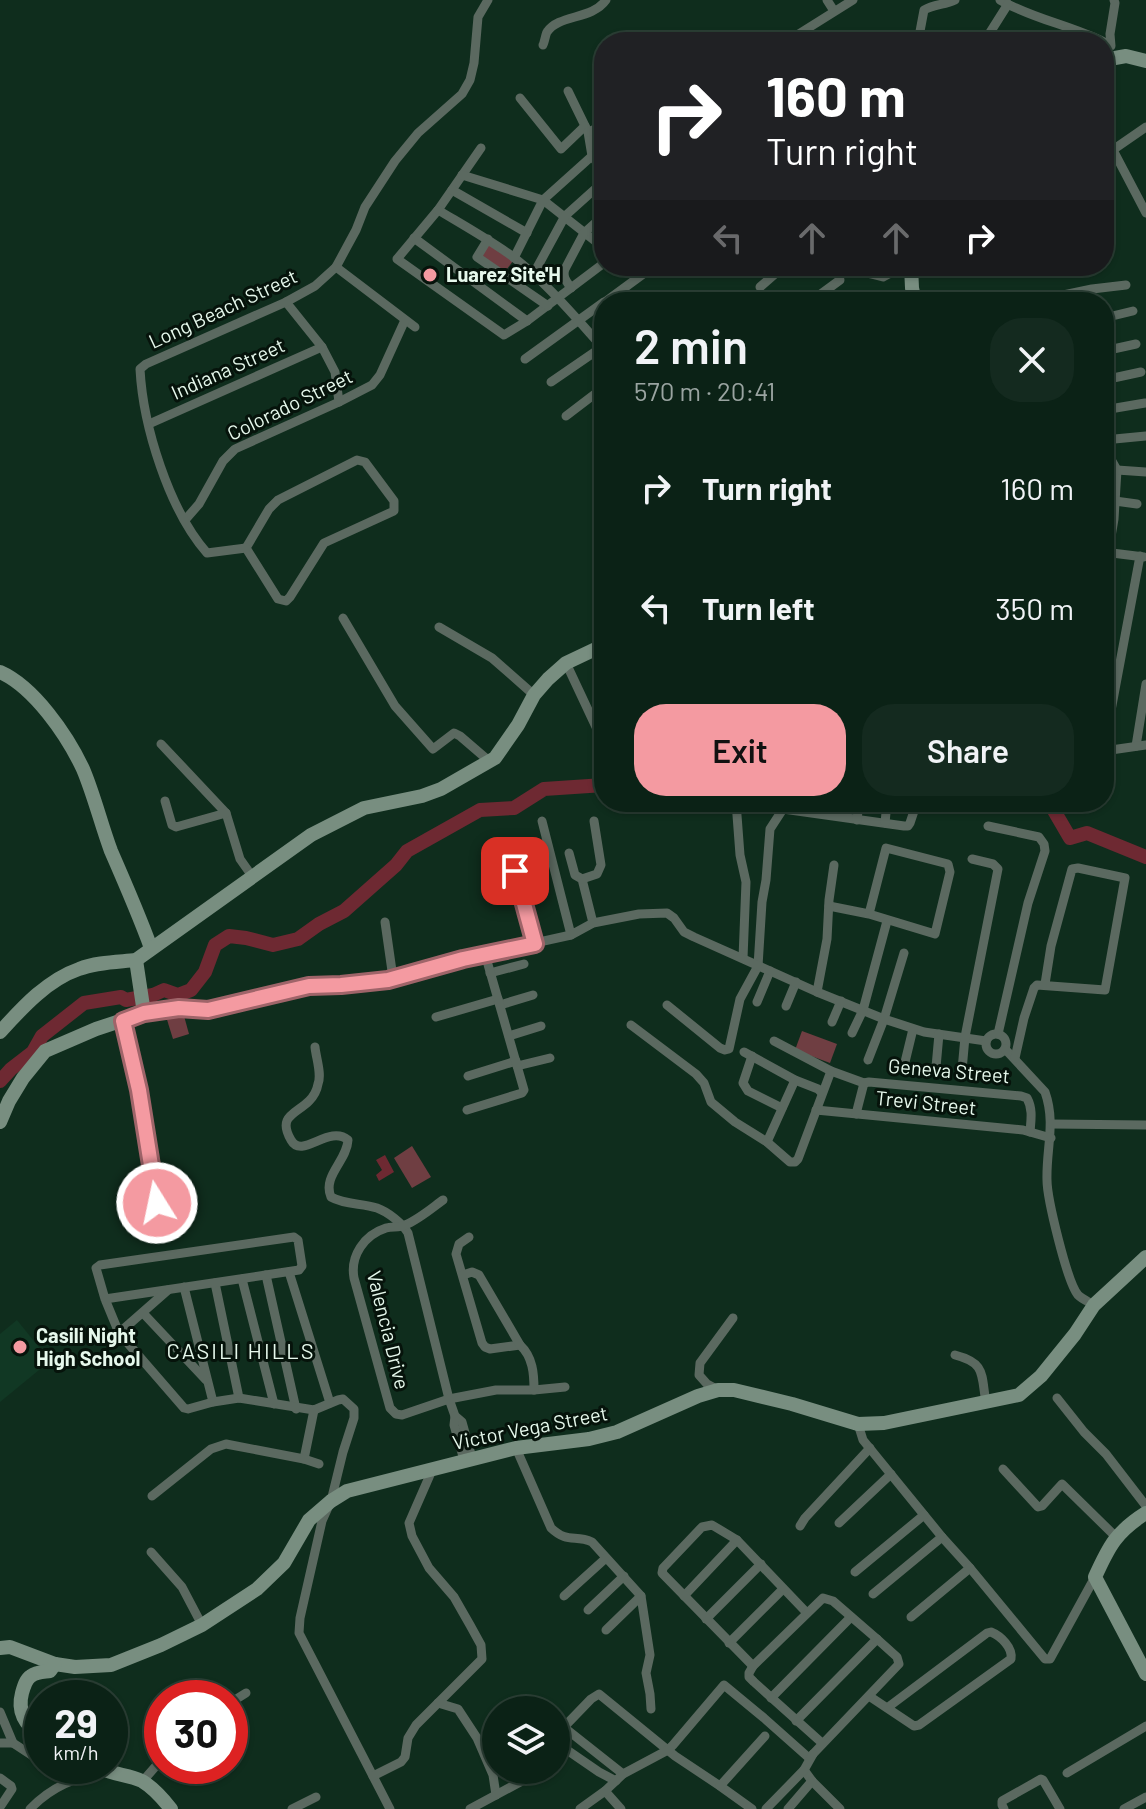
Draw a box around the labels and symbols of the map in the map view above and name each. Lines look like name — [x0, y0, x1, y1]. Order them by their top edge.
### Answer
place label: Luarez Site'H — [446, 262, 561, 286]
street label: Long Beach Street — [145, 263, 301, 353]
marker: Luarez Site'H — [421, 266, 439, 284]
street label: Indiana Street — [167, 332, 288, 404]
street label: Colorado Street — [223, 363, 356, 445]
pin — [481, 837, 549, 905]
street label: Geneva Street — [887, 1053, 1011, 1087]
street label: Trevi Street — [875, 1085, 978, 1119]
position arrow — [115, 1161, 199, 1245]
street label: Valencia Drive — [363, 1268, 415, 1391]
place label: Casili Night High School — [36, 1323, 140, 1370]
district label: CASILI HILLS — [167, 1337, 315, 1363]
marker: Casili Night High School — [11, 1338, 29, 1356]
street label: Victor Vega Street — [450, 1400, 609, 1454]
speed limit sign: 30 — [144, 1680, 248, 1784]

